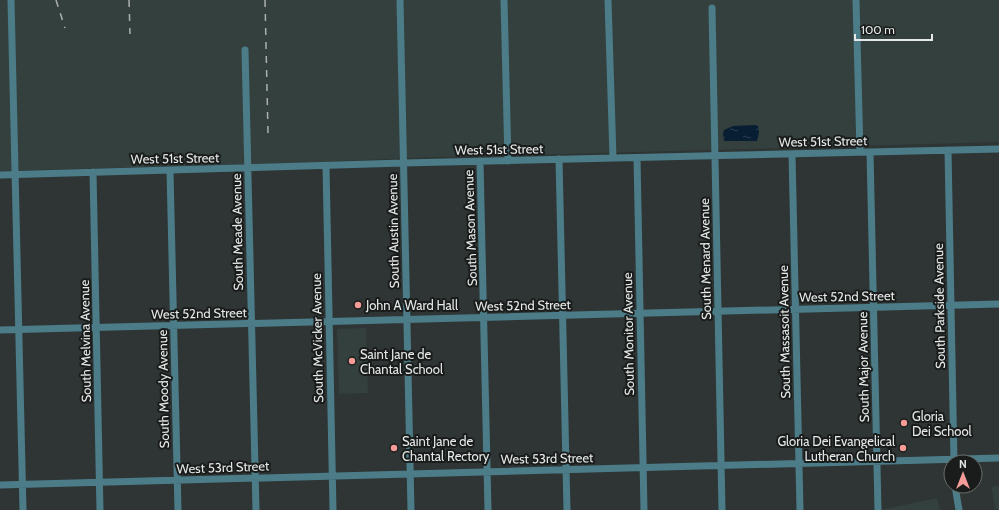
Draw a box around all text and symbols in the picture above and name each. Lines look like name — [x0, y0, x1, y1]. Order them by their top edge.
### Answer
scale bar — [855, 16, 932, 42]
text: 100 m — [861, 22, 895, 37]
street label: West 51st Street — [779, 132, 868, 150]
street label: West 51st Street — [455, 140, 544, 158]
street label: West 51st Street — [131, 149, 220, 167]
street label: South Mason Avenue — [460, 169, 480, 287]
street label: South Meade Avenue — [228, 173, 246, 291]
street label: South Austin Avenue — [384, 173, 402, 288]
street label: South Menard Avenue — [696, 198, 714, 320]
street label: South Parkside Avenue — [930, 243, 948, 369]
street label: South Massasoit Avenue — [775, 265, 793, 399]
street label: South Monitor Avenue — [619, 272, 637, 396]
street label: South McVicker Avenue — [308, 273, 326, 403]
street label: South Melvina Avenue — [76, 279, 94, 403]
street label: West 52nd Street — [799, 287, 896, 305]
street label: West 52nd Street — [475, 296, 572, 314]
place label: John A Ward Hall — [365, 297, 458, 313]
marker: John A Ward Hall — [353, 300, 363, 310]
street label: West 52nd Street — [151, 304, 248, 322]
street label: South Major Avenue — [854, 311, 873, 423]
street label: South Moody Avenue — [154, 329, 172, 448]
place label: Saint Jane de Chantal School — [360, 346, 443, 377]
marker: Saint Jane de Chantal School — [347, 356, 357, 366]
place label: Gloria Dei School — [912, 408, 972, 439]
marker: Gloria Dei School — [899, 418, 909, 428]
place label: Saint Jane de Chantal Rectory — [402, 433, 490, 464]
place label: Gloria Dei Evangelical Lutheran Church — [777, 433, 895, 464]
marker: Saint Jane de Chantal Rectory — [389, 443, 399, 453]
marker: Gloria Dei Evangelical Lutheran Church — [898, 443, 908, 453]
street label: West 53rd Street — [501, 449, 594, 467]
north arrow — [943, 454, 983, 494]
street label: West 53rd Street — [176, 457, 270, 477]
text: N — [959, 457, 967, 471]

